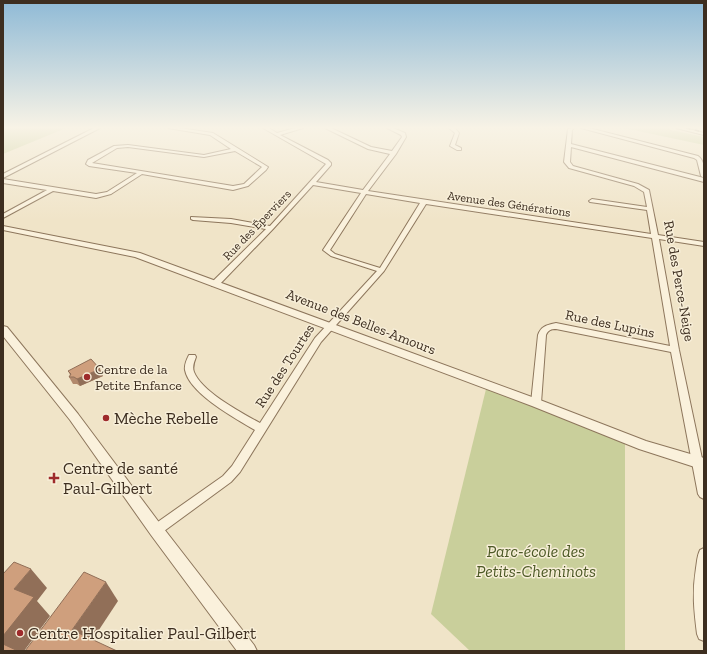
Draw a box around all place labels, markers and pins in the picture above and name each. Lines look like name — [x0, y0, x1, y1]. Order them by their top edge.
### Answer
place label: Centre de la Petite Enfance — [95, 361, 182, 394]
marker: Centre de la Petite Enfance — [82, 372, 92, 382]
place label: Mèche Rebelle — [114, 408, 218, 428]
marker: Mèche Rebelle — [101, 413, 111, 423]
place label: Centre de santé Paul-Gilbert — [63, 458, 178, 498]
marker: Centre de santé Paul-Gilbert — [48, 472, 60, 484]
place label: Centre Hospitalier Paul-Gilbert — [28, 623, 257, 643]
marker: Centre Hospitalier Paul-Gilbert — [15, 628, 25, 638]

